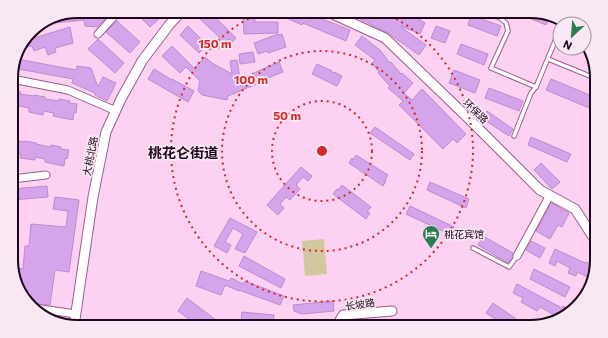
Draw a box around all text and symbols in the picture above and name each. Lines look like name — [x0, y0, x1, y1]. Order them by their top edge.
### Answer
north arrow — [552, 16, 592, 56]
text: 150 m — [198, 36, 232, 50]
text: N — [561, 38, 574, 53]
text: 100 m — [234, 72, 268, 86]
street label: 环保路 — [461, 96, 491, 126]
text: 50 m — [273, 108, 301, 122]
street label: 大桃北路 — [80, 135, 100, 177]
district label: 桃花仑街道 — [148, 144, 218, 161]
centre of rings — [315, 144, 329, 158]
hotel icon: 桃花宾馆 — [421, 224, 441, 249]
place label: 桃花宾馆 — [444, 228, 484, 240]
street label: 长坡路 — [344, 296, 376, 312]

